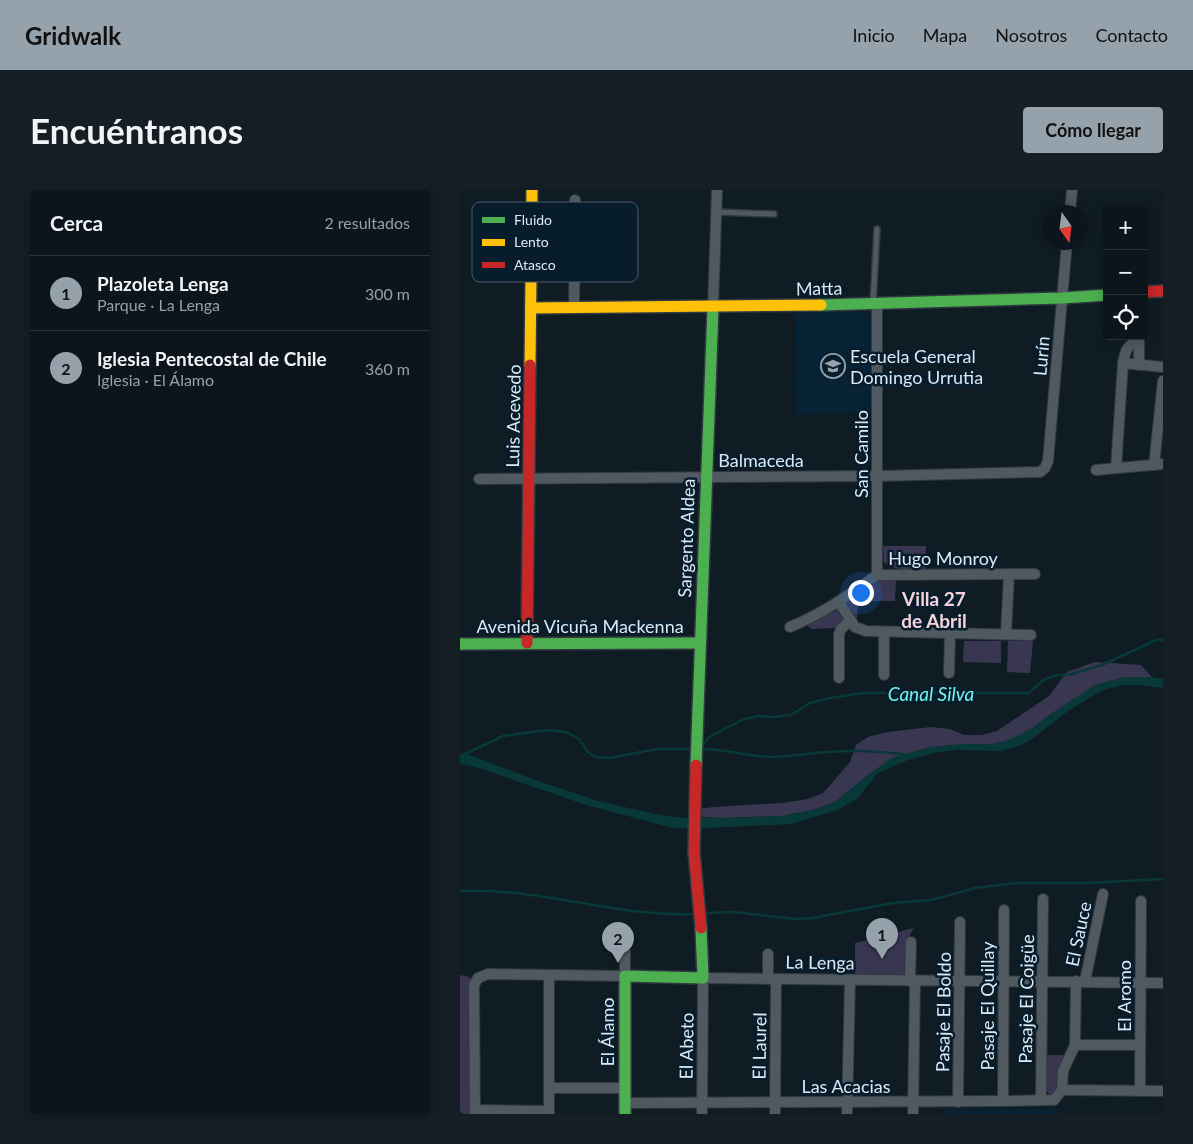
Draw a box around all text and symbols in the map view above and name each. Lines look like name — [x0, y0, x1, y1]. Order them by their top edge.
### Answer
text: Gridwalk — [25, 21, 121, 50]
text: Inicio — [852, 24, 895, 46]
text: Mapa — [923, 24, 967, 46]
text: Nosotros — [995, 24, 1067, 46]
text: Contacto — [1095, 24, 1168, 46]
button: Cómo llegar — [1023, 107, 1163, 153]
text: Encuéntranos — [30, 109, 243, 151]
legend — [472, 202, 638, 282]
north arrow — [1043, 205, 1088, 250]
map controls — [1103, 205, 1148, 340]
button: + — [1103, 205, 1148, 250]
text: Cerca — [50, 210, 103, 235]
text: Fluido — [514, 211, 552, 228]
text: 2 resultados — [324, 213, 410, 232]
text: Lento — [514, 233, 549, 250]
button: − — [1103, 250, 1148, 295]
text: Atasco — [514, 256, 556, 273]
text: Plazoleta Lenga — [97, 272, 229, 295]
street label: Matta — [796, 277, 842, 299]
text: 1 — [61, 284, 71, 303]
text: 300 m — [365, 284, 410, 303]
text: Parque · La Lenga — [97, 295, 220, 314]
button: locate — [1103, 295, 1148, 340]
street label: Lurín — [1028, 335, 1054, 377]
place label: Escuela General Domingo Urrutia — [850, 345, 983, 388]
text: Iglesia Pentecostal de Chile — [97, 347, 327, 370]
school or university icon: Escuela General Domingo Urrutia — [820, 353, 846, 379]
text: 2 — [61, 359, 71, 378]
text: 360 m — [365, 359, 410, 378]
street label: Luis Acevedo — [501, 364, 525, 468]
text: Iglesia · El Álamo — [97, 370, 214, 389]
street label: San Camilo — [850, 410, 872, 498]
street label: Balmaceda — [718, 449, 804, 471]
street label: Sargento Aldea — [673, 478, 699, 598]
street label: Hugo Monroy — [888, 547, 999, 569]
your location — [848, 580, 874, 606]
district label: Villa 27 de Abril — [901, 587, 967, 632]
street label: Avenida Vicuña Mackenna — [476, 615, 684, 637]
water label: Canal Silva — [888, 682, 974, 705]
street label: El Sauce — [1060, 900, 1096, 968]
pin: 1 — [866, 918, 898, 959]
pin: 2 — [602, 922, 634, 963]
street label: Pasaje El Coigüe — [1014, 934, 1038, 1064]
street label: Pasaje El Quillay — [976, 941, 998, 1070]
street label: La Lenga — [785, 950, 855, 974]
street label: Pasaje El Boldo — [931, 952, 955, 1072]
street label: El Aromo — [1113, 960, 1135, 1032]
street label: El Álamo — [596, 998, 618, 1066]
street label: El Abeto — [674, 1012, 698, 1080]
street label: El Laurel — [747, 1012, 771, 1080]
street label: Las Acacias — [801, 1075, 891, 1097]

